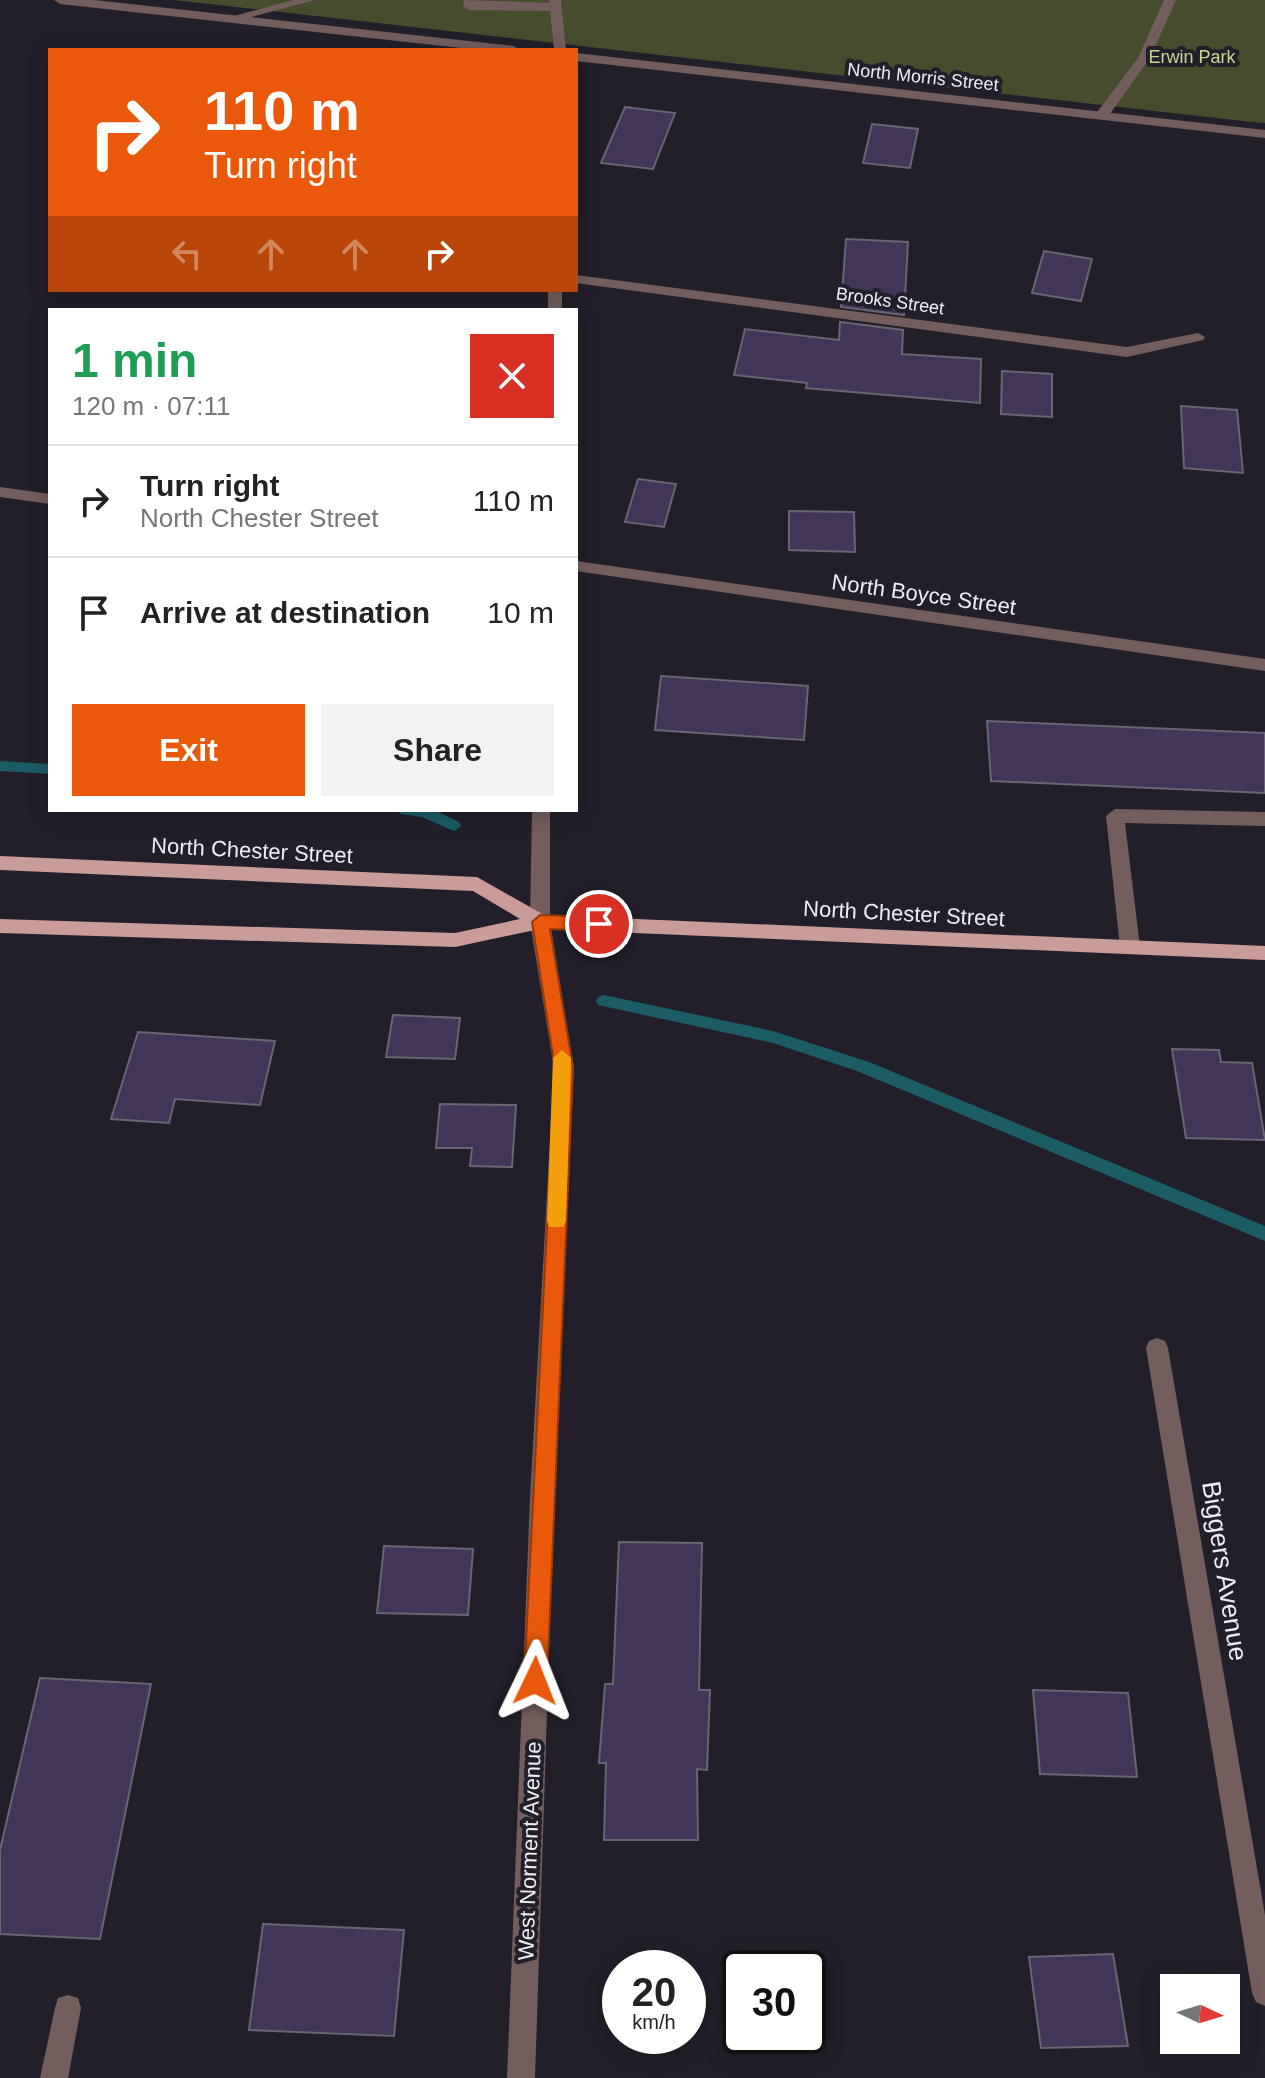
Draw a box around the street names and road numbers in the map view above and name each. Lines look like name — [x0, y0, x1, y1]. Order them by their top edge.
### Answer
street label: North Morris Street — [846, 59, 1000, 95]
street label: Brooks Street — [835, 284, 945, 318]
street label: North Boyce Street — [830, 569, 1018, 620]
street label: North Chester Street — [151, 833, 353, 868]
street label: North Chester Street — [803, 896, 1005, 931]
street label: Biggers Avenue — [1196, 1479, 1254, 1663]
street label: West Norment Avenue — [513, 1741, 546, 1961]

